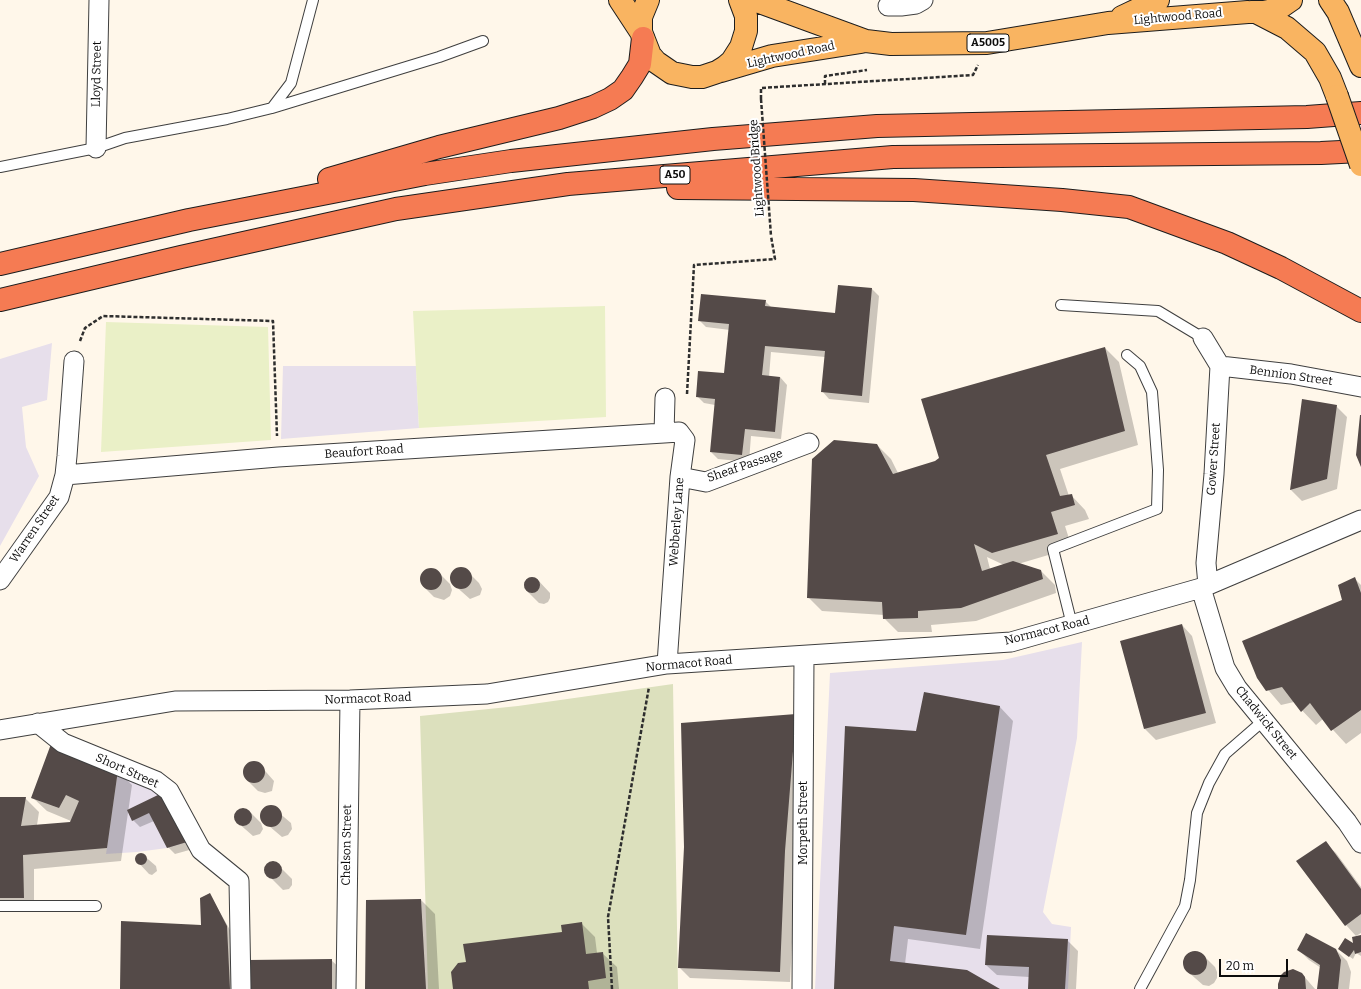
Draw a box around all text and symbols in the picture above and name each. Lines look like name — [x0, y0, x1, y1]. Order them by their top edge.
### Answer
street label: Lightwood Road — [1133, 6, 1223, 28]
road number: A5005 — [967, 34, 1009, 52]
street label: Lightwood Road — [746, 39, 836, 71]
street label: Lloyd Street — [89, 41, 105, 107]
street label: Lightwood Bridge — [746, 119, 768, 217]
road number: A50 — [660, 166, 690, 184]
street label: Bennion Street — [1249, 363, 1333, 389]
street label: Gower Street — [1204, 422, 1224, 496]
street label: Beaufort Road — [324, 442, 404, 462]
street label: Sheaf Passage — [705, 446, 785, 486]
street label: Webberley Lane — [667, 477, 687, 567]
street label: Warren Street — [7, 492, 63, 566]
street label: Normacot Road — [1003, 613, 1091, 649]
street label: Normacot Road — [645, 653, 733, 675]
street label: Chadwick Street — [1232, 683, 1300, 763]
street label: Normacot Road — [324, 690, 412, 708]
street label: Short Street — [93, 751, 161, 791]
street label: Morpeth Street — [797, 781, 811, 865]
street label: Chelson Street — [339, 804, 355, 886]
scale bar — [1221, 951, 1290, 977]
text: 20 m — [1226, 959, 1254, 973]

